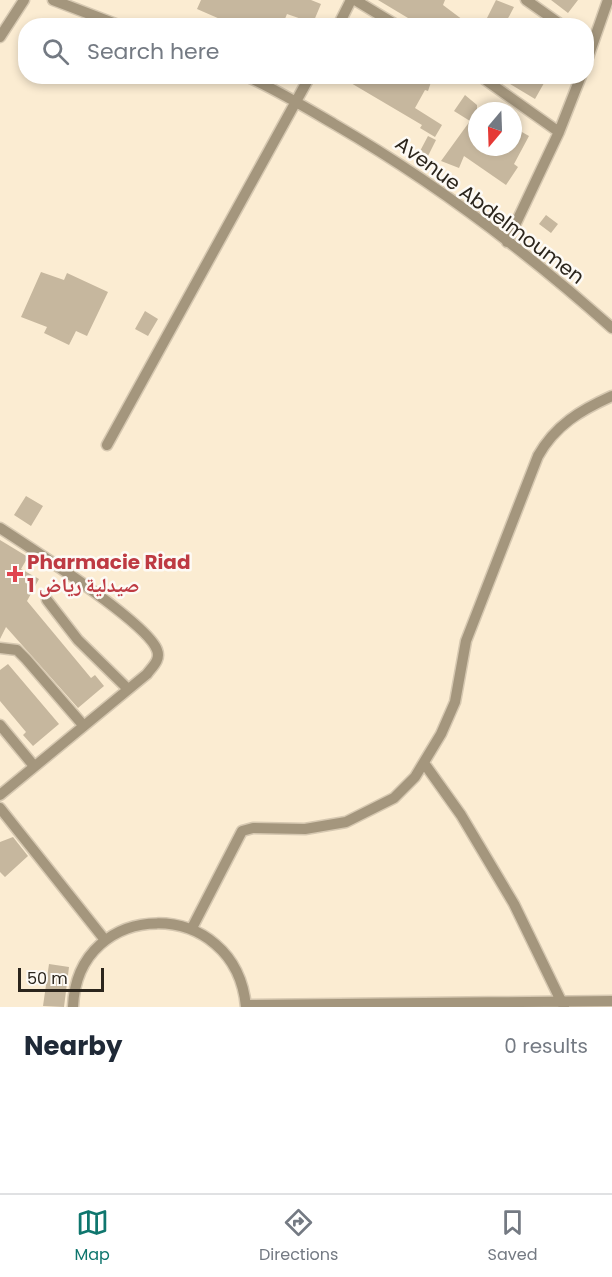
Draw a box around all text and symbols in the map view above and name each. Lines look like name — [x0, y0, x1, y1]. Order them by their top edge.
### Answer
search box — [18, 18, 594, 84]
icon: search — [39, 35, 72, 68]
text: Search here — [87, 36, 220, 67]
north arrow — [468, 102, 522, 156]
street label: Avenue Abdelmoumen — [390, 130, 590, 290]
place label: Pharmacie Riad 1 صيدلية رياض — [27, 548, 191, 599]
marker: Pharmacie Riad 1 صيدلية رياض — [8, 567, 22, 581]
scale bar — [18, 965, 104, 992]
text: 50 m — [27, 967, 68, 990]
text: Nearby — [24, 1028, 122, 1064]
text: 0 results — [504, 1032, 588, 1060]
tab: Map — [75, 1206, 110, 1267]
tab: Directions — [259, 1206, 338, 1267]
tab: Saved — [488, 1206, 537, 1267]

